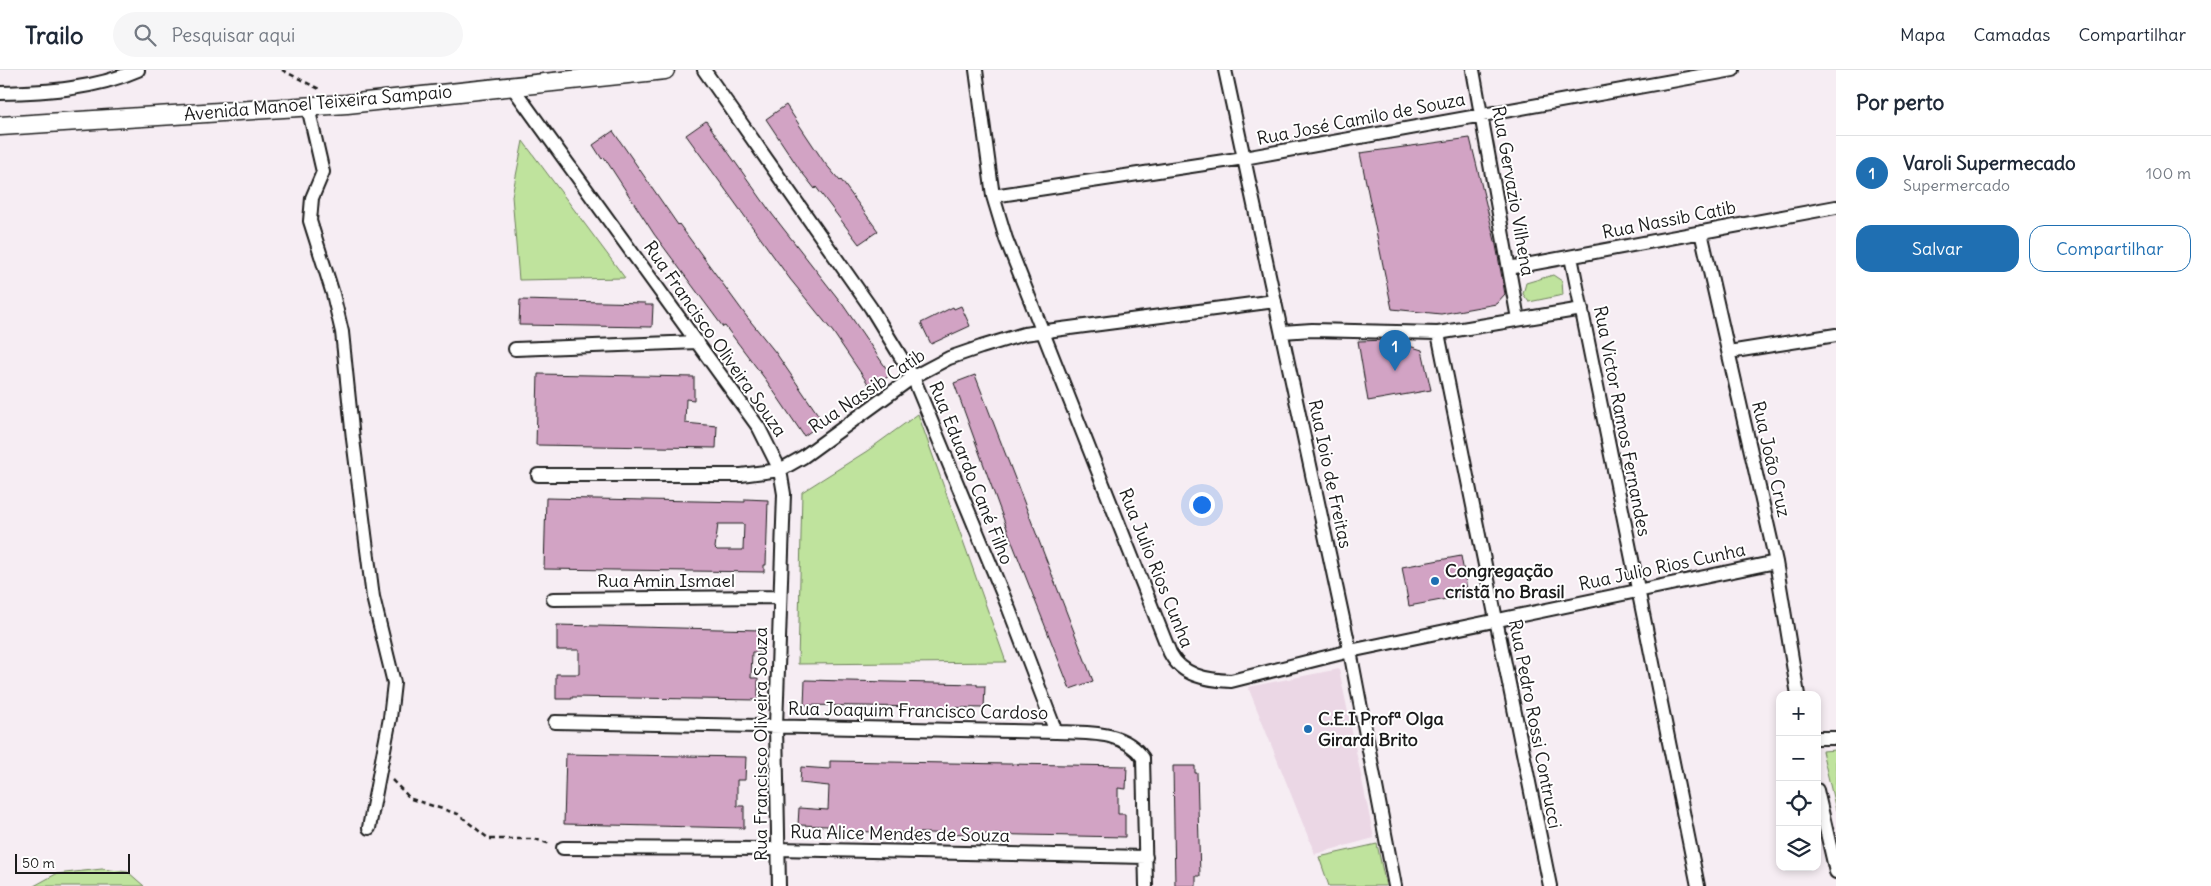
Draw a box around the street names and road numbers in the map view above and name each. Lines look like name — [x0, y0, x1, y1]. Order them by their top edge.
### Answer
street label: Avenida Manoel Teixeira Sampaio — [183, 79, 453, 126]
street label: Rua José Camilo de Souza — [1255, 87, 1467, 150]
street label: Rua Gervazio Vilhena — [1487, 104, 1540, 278]
street label: Rua Nassib Catib — [1600, 195, 1738, 244]
street label: Rua Francisco Oliveira Souza — [639, 236, 792, 441]
street label: Rua Victor Ramos Fernandes — [1589, 304, 1656, 538]
street label: Rua Nassib Catib — [804, 343, 929, 438]
street label: Rua Eduardo Cané Filho — [924, 378, 1019, 568]
street label: Rua Ioio de Freitas — [1304, 398, 1357, 550]
street label: Rua João Cruz — [1747, 399, 1796, 520]
street label: Rua Julio Rios Cunha — [1114, 485, 1199, 651]
street label: Rua Julio Rios Cunha — [1577, 538, 1747, 595]
street label: Rua Amin Ismael — [597, 569, 735, 592]
street label: Rua Pedro Rossi Contrucci — [1504, 617, 1567, 830]
street label: Rua Francisco Oliveira Souza — [749, 627, 772, 861]
street label: Rua Joaquim Francisco Cardoso — [788, 697, 1048, 724]
street label: Rua Alice Mendes de Souza — [790, 820, 1010, 847]

